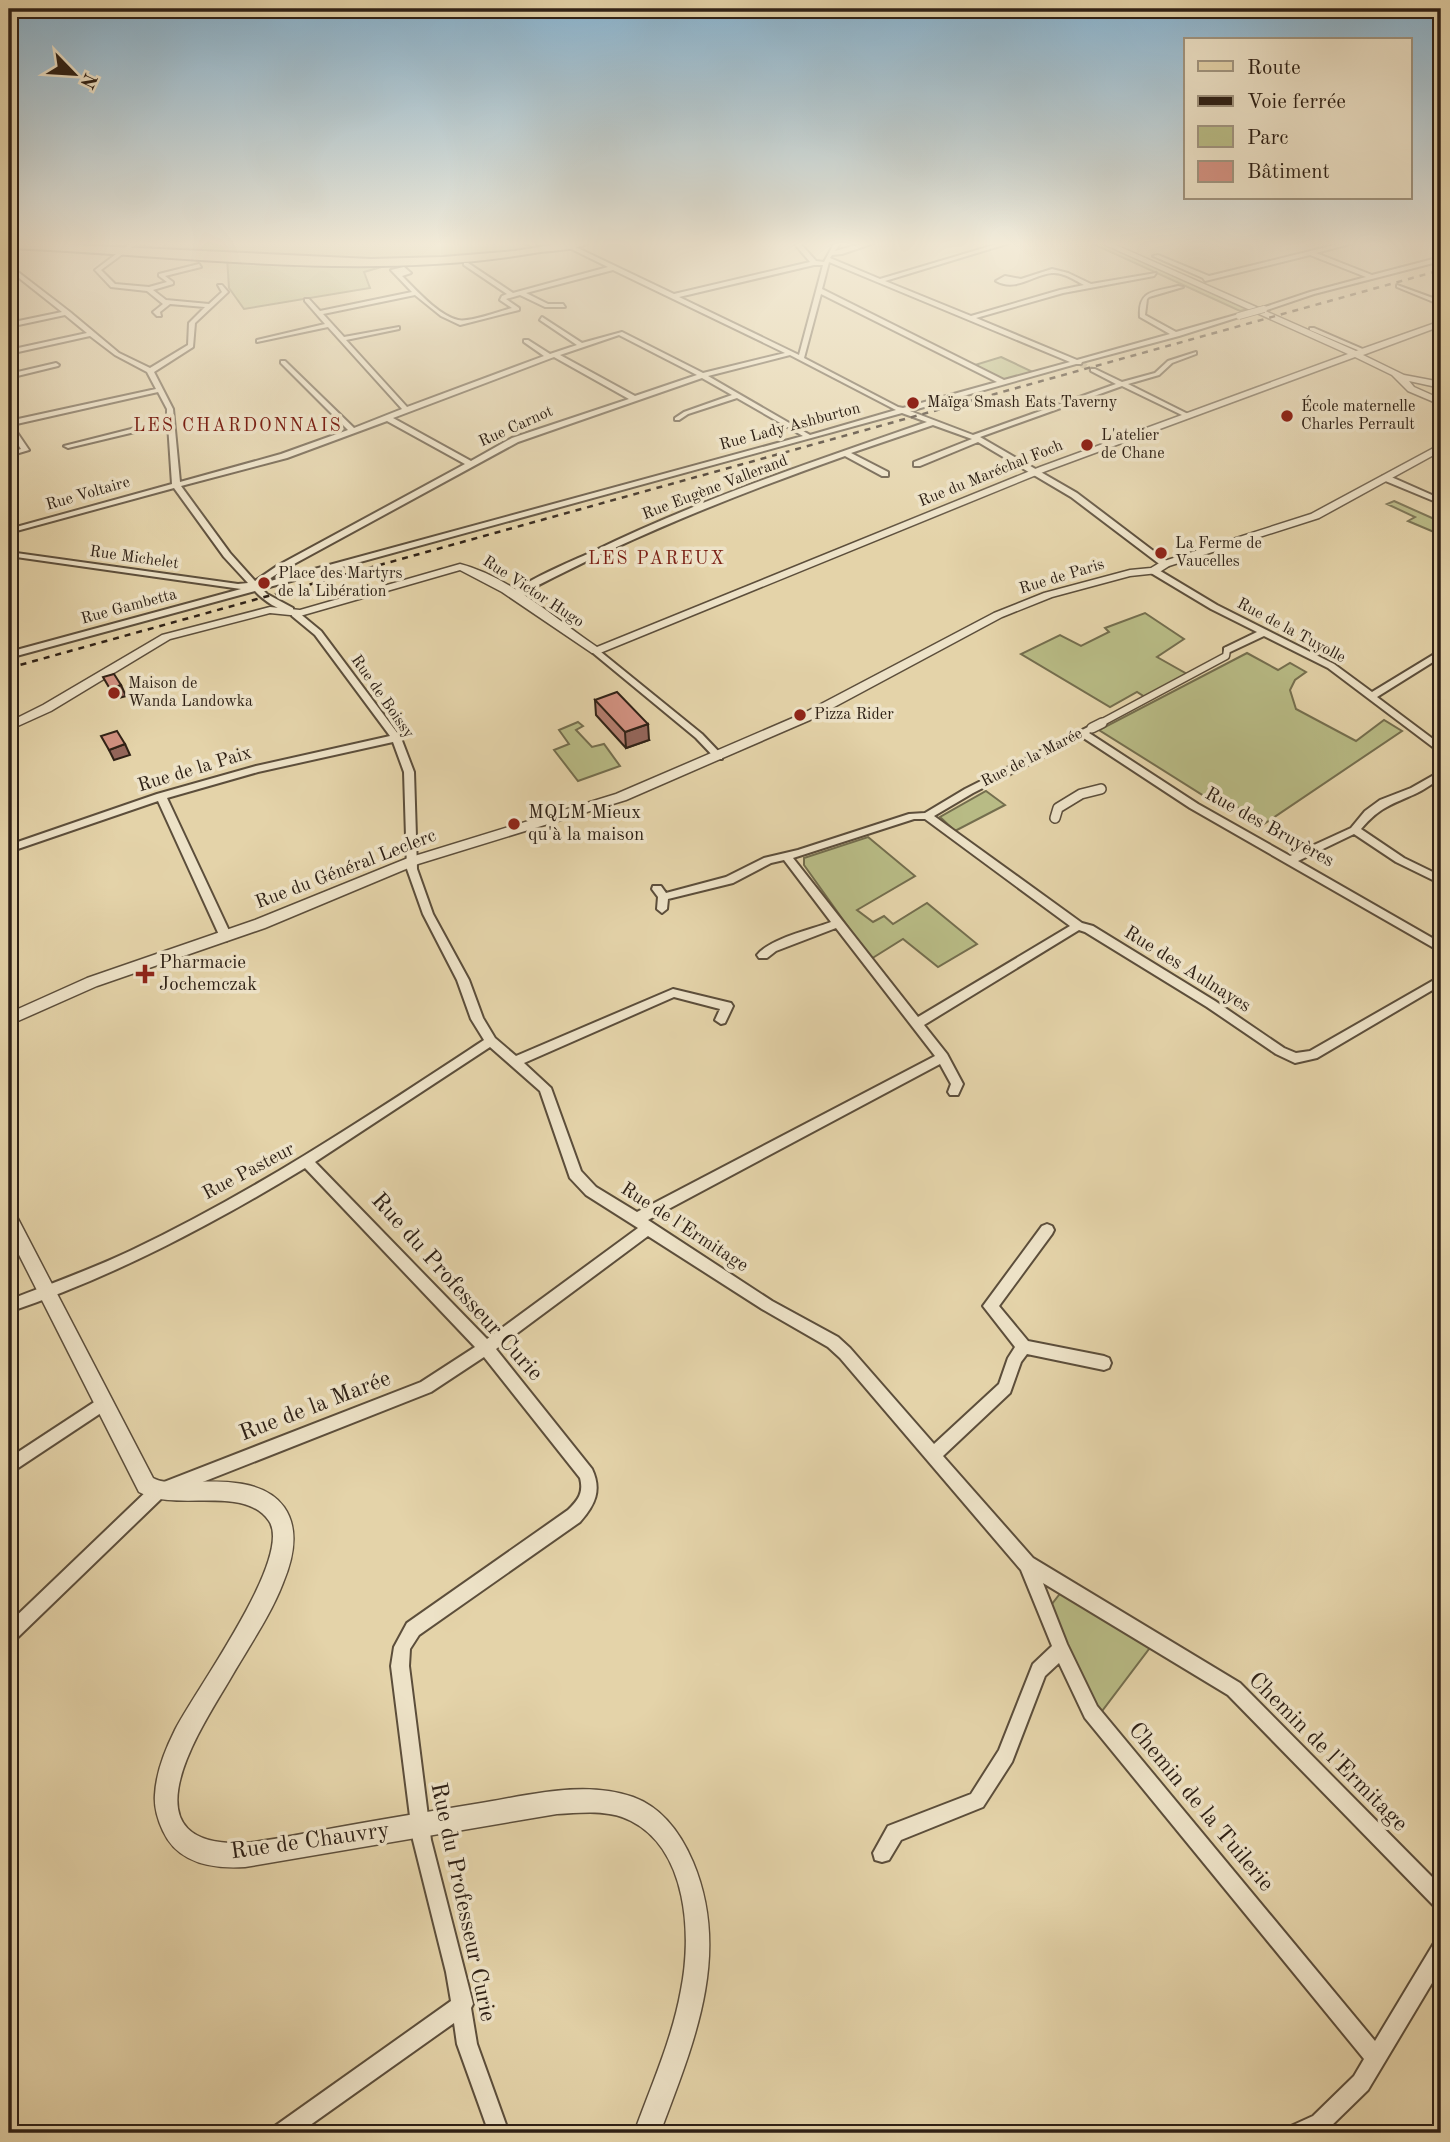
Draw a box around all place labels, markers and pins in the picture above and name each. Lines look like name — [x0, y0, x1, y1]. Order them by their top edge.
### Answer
marker: Maïga Smash Eats Taverny — [905, 395, 921, 411]
place label: Maïga Smash Eats Taverny — [927, 395, 1118, 411]
place label: École maternelle Charles Perrault — [1301, 395, 1415, 433]
marker: École maternelle Charles Perrault — [1279, 408, 1295, 424]
place label: L'atelier de Chane — [1101, 428, 1165, 462]
marker: L'atelier de Chane — [1079, 437, 1095, 453]
place label: La Ferme de Vaucelles — [1175, 536, 1262, 570]
marker: La Ferme de Vaucelles — [1153, 545, 1169, 561]
place label: Place des Martyrs de la Libération — [278, 566, 403, 600]
marker: Place des Martyrs de la Libération — [256, 575, 272, 591]
place label: Maison de Wanda Landowka — [128, 676, 253, 710]
marker: Maison de Wanda Landowka — [106, 685, 122, 701]
marker: Pizza Rider — [792, 707, 808, 723]
place label: Pizza Rider — [814, 707, 894, 723]
place label: MQLM Mieux qu'à la maison — [528, 804, 644, 845]
marker: MQLM Mieux qu'à la maison — [506, 816, 522, 832]
place label: Pharmacie Jochemczak — [159, 954, 257, 995]
marker: Pharmacie Jochemczak — [137, 966, 153, 982]

